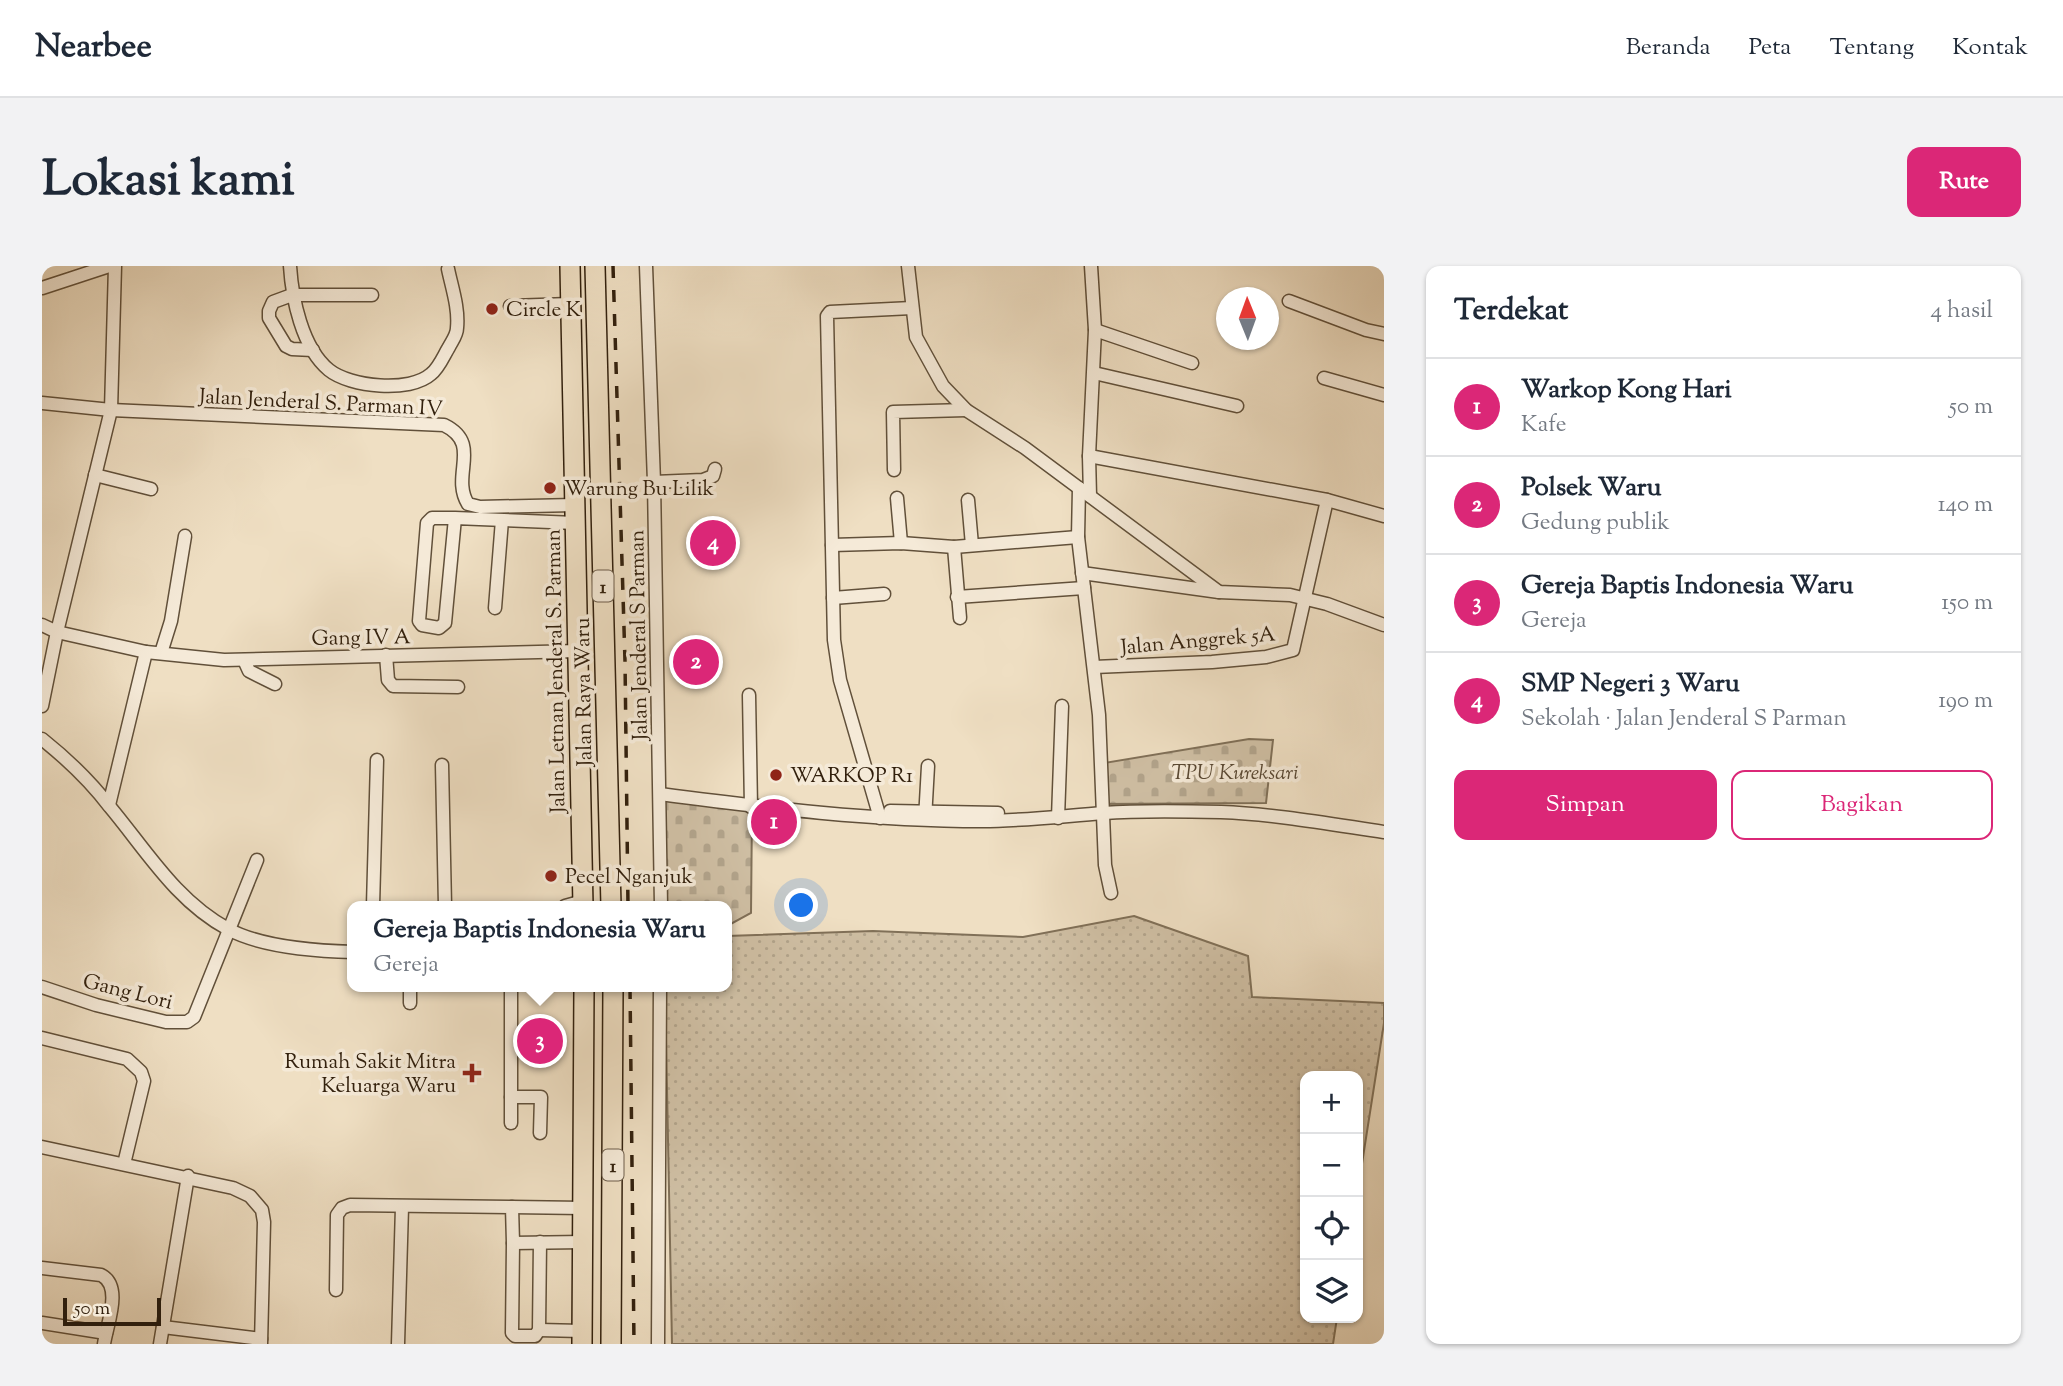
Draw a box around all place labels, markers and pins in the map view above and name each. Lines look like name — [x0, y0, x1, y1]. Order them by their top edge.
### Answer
place label: Circle K — [506, 296, 581, 326]
marker: Circle K — [484, 301, 500, 317]
place label: Warung Bu Lilik — [564, 475, 715, 505]
marker: Warung Bu Lilik — [542, 480, 558, 496]
pin: 4 — [690, 517, 736, 569]
pin: 2 — [673, 636, 719, 688]
place label: WARKOP R1 — [790, 762, 913, 792]
marker: WARKOP R1 — [768, 767, 784, 783]
pin: 1 — [751, 796, 797, 848]
place label: Pecel Nganjuk — [565, 863, 694, 893]
marker: Pecel Nganjuk — [543, 868, 559, 884]
pin: 3 — [517, 1015, 563, 1067]
place label: Rumah Sakit Mitra Keluarga Waru — [285, 1048, 456, 1102]
marker: Rumah Sakit Mitra Keluarga Waru — [462, 1063, 482, 1083]

